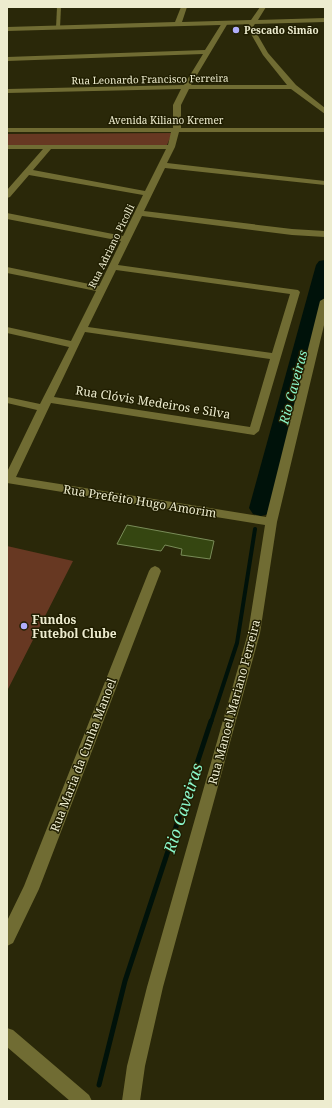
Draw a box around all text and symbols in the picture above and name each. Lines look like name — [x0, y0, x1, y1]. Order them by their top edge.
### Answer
place label: Pescado Simão — [244, 23, 319, 37]
marker: Pescado Simão — [231, 25, 241, 35]
street label: Rua Leonardo Francisco Ferreira — [71, 71, 229, 87]
street label: Avenida Kiliano Kremer — [108, 113, 224, 127]
street label: Rua Adriano Picolli — [85, 201, 138, 290]
water label: Rio Caveiras — [274, 348, 312, 427]
street label: Rua Clóvis Medeiros e Silva — [74, 381, 232, 423]
street label: Rua Prefeito Hugo Amorim — [62, 480, 218, 522]
place label: Fundos Futebol Clube — [32, 611, 117, 642]
street label: Rua Manoel Mariano Ferreira — [204, 617, 264, 786]
marker: Fundos Futebol Clube — [19, 621, 29, 631]
street label: Rua Maria da Cunha Manoel — [46, 676, 120, 834]
water label: Rio Caveiras — [158, 760, 208, 857]

